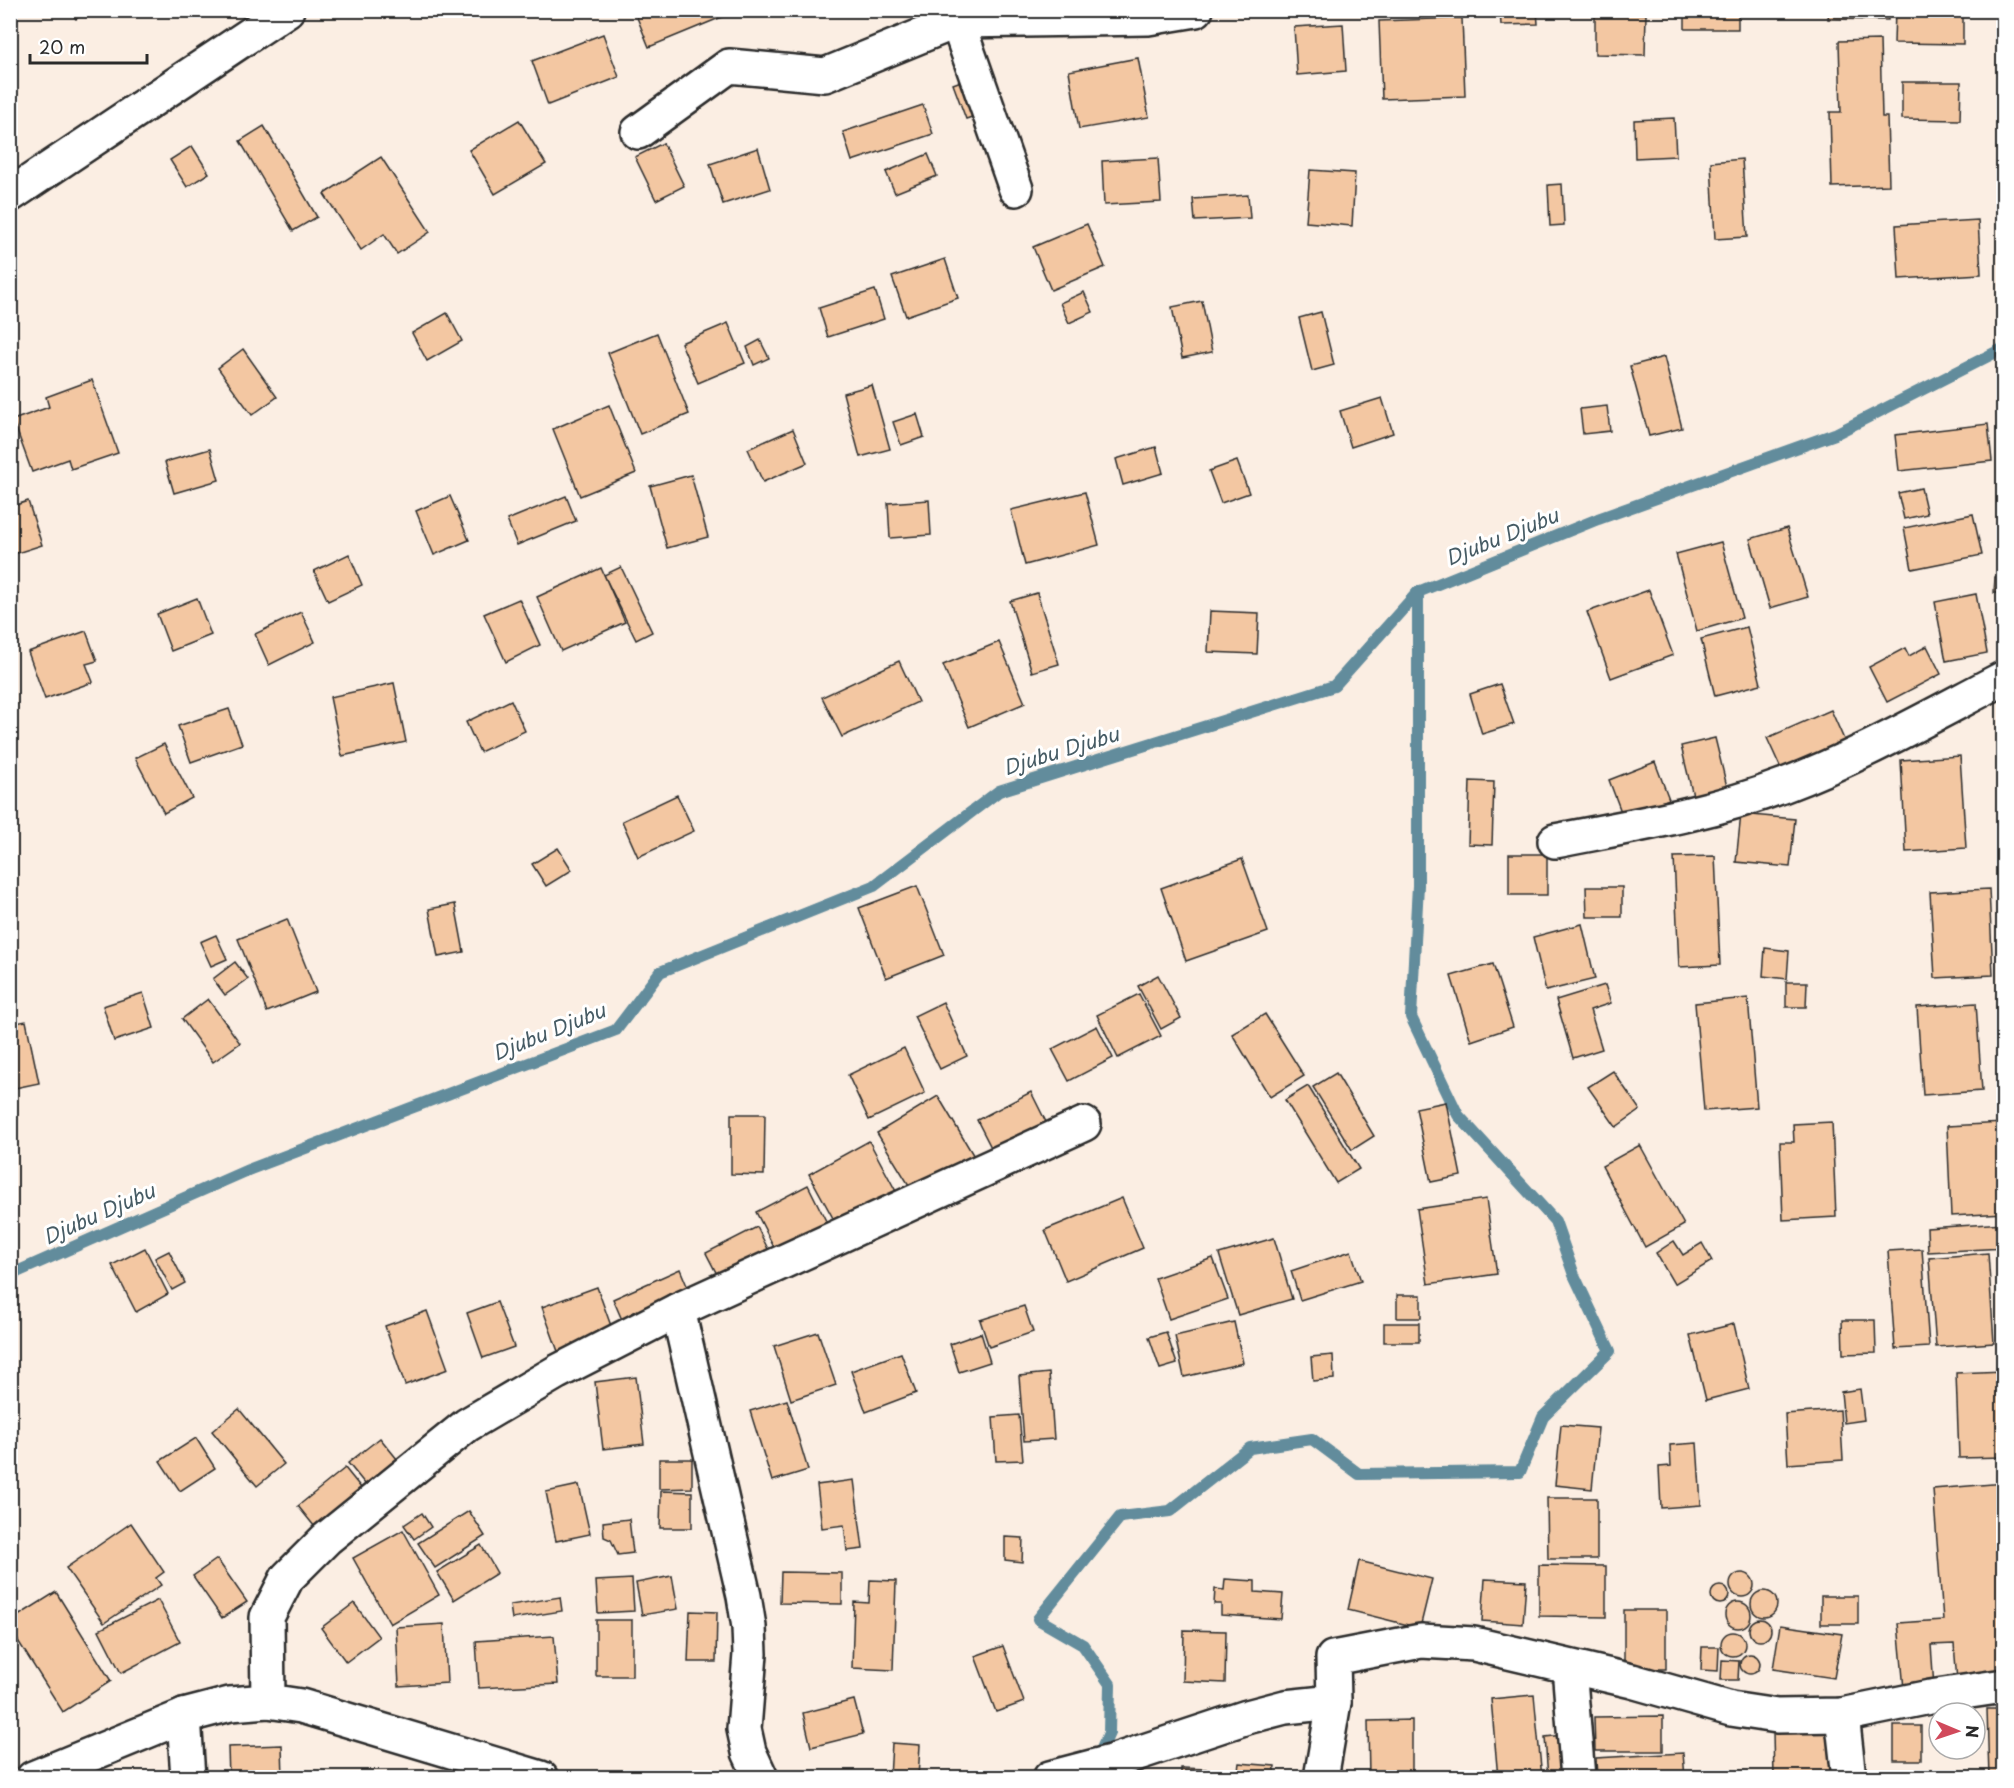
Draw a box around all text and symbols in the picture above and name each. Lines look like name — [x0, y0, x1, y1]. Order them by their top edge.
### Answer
scale bar — [30, 27, 147, 65]
text: 20 m — [39, 33, 85, 60]
water label: Djubu Djubu — [1441, 499, 1564, 572]
water label: Djubu Djubu — [999, 718, 1124, 782]
water label: Djubu Djubu — [488, 994, 611, 1067]
water label: Djubu Djubu — [38, 1174, 161, 1251]
north arrow — [1927, 1701, 1987, 1761]
text: N — [1961, 1725, 1985, 1738]

